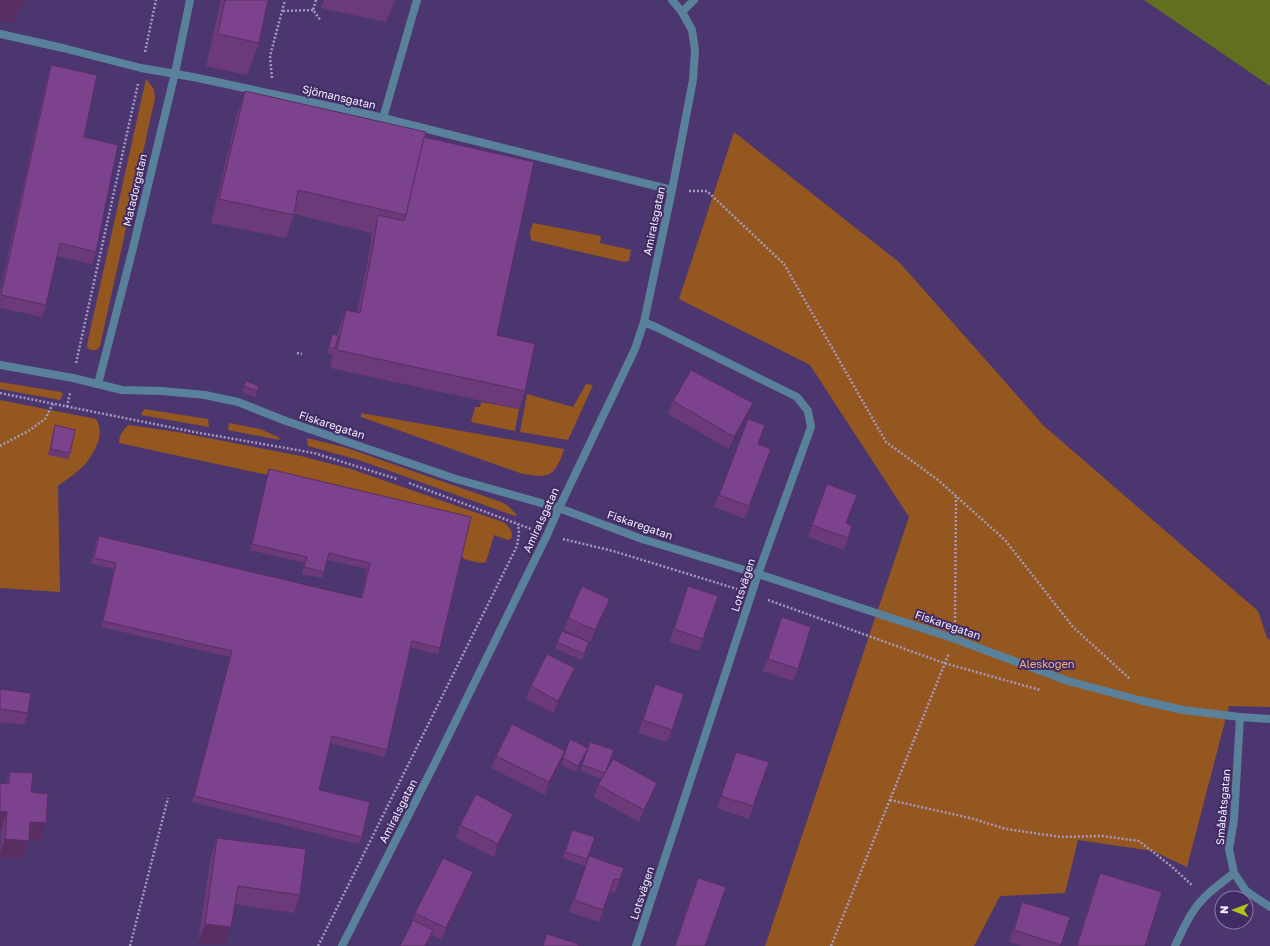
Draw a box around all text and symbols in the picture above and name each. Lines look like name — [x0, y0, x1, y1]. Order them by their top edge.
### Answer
street label: Sjömansgatan — [301, 82, 377, 111]
street label: Matadorgatan — [120, 152, 149, 227]
street label: Amiralsgatan — [640, 185, 667, 257]
street label: Fiskaregatan — [298, 408, 367, 441]
street label: Amiralsgatan — [520, 485, 561, 554]
street label: Fiskaregatan — [606, 507, 675, 542]
street label: Lotsvägen — [728, 557, 757, 613]
street label: Fiskaregatan — [914, 607, 983, 642]
park label: Aleskogen — [1019, 657, 1075, 670]
street label: Småbåtsgatan — [1213, 768, 1232, 846]
street label: Amiralsgatan — [376, 777, 419, 845]
street label: Lotsvägen — [627, 865, 656, 921]
north arrow — [1214, 890, 1254, 930]
text: N — [1217, 906, 1230, 914]

